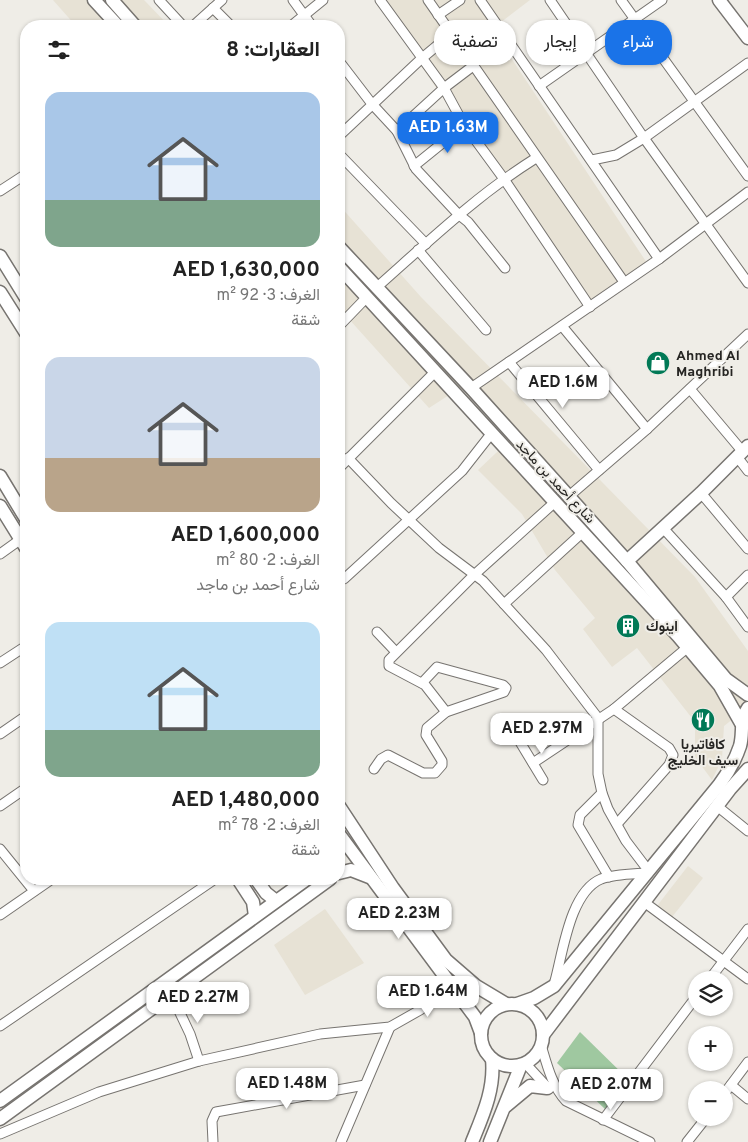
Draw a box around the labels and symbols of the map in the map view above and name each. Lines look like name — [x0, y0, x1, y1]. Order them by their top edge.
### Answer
pin: AED 1.63M — [391, 112, 505, 154]
place label: Ahmed Al Maghribi — [676, 348, 740, 381]
shop icon: Ahmed Al Maghribi — [645, 350, 671, 376]
pin: AED 1.6M — [511, 366, 615, 409]
street label: شارع أحمد بن ماجد — [511, 437, 598, 528]
building icon: اينوك — [615, 613, 641, 639]
place label: اينوك — [646, 619, 678, 636]
restaurant icon: كافاتيريا سيف الخليج — [690, 707, 716, 733]
pin: AED 2.97M — [485, 712, 599, 755]
place label: كافاتيريا سيف الخليج — [668, 737, 738, 770]
pin: AED 2.23M — [342, 898, 456, 940]
pin: AED 1.64M — [371, 976, 485, 1018]
pin: AED 2.27M — [141, 982, 255, 1024]
pin: AED 1.48M — [230, 1068, 344, 1110]
pin: AED 2.07M — [554, 1068, 668, 1111]

